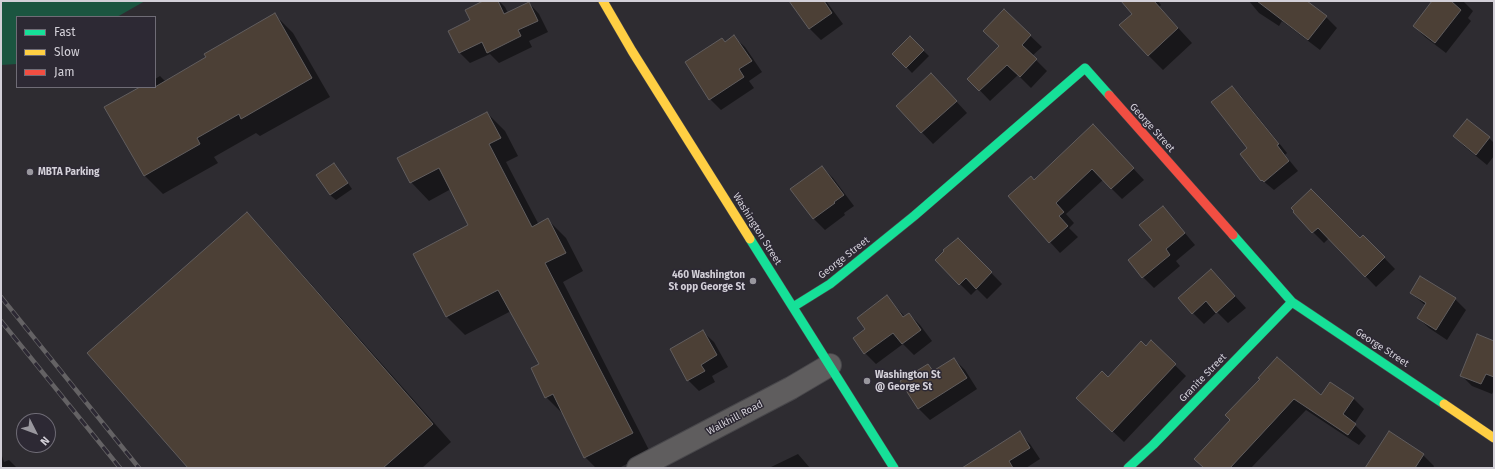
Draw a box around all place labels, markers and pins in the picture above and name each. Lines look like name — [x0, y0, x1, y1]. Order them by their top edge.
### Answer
place label: MBTA Parking — [38, 166, 100, 178]
marker: MBTA Parking — [25, 167, 35, 177]
place label: 460 Washington St opp George St — [668, 269, 745, 292]
marker: 460 Washington St opp George St — [748, 276, 758, 286]
place label: Washington St @ George St — [875, 369, 940, 392]
marker: Washington St @ George St — [862, 376, 872, 386]

